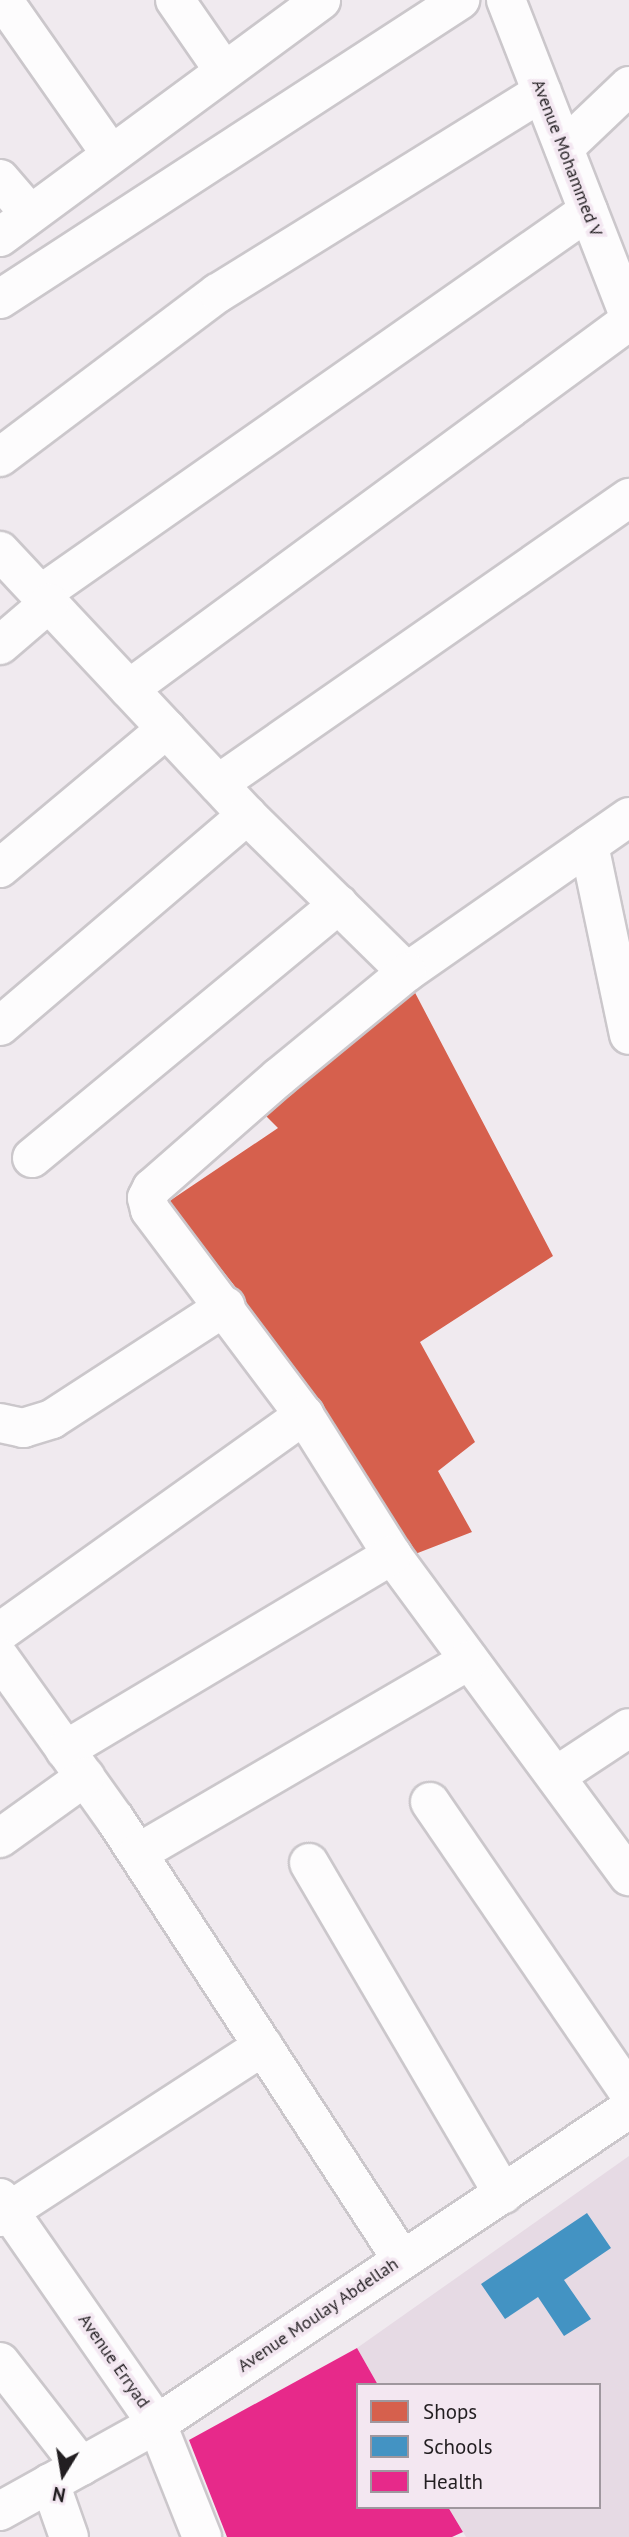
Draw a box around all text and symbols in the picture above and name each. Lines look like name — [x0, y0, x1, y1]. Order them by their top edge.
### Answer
street label: Avenue Mohammed V — [527, 76, 607, 240]
street label: Avenue Moulay Abdellah — [233, 2253, 403, 2377]
street label: Avenue Erryad — [74, 2310, 154, 2412]
legend — [356, 2383, 601, 2509]
text: Shops — [423, 2398, 477, 2425]
text: Schools — [423, 2433, 493, 2460]
north arrow — [28, 2439, 98, 2509]
text: Health — [423, 2468, 483, 2495]
text: N — [51, 2482, 67, 2508]

